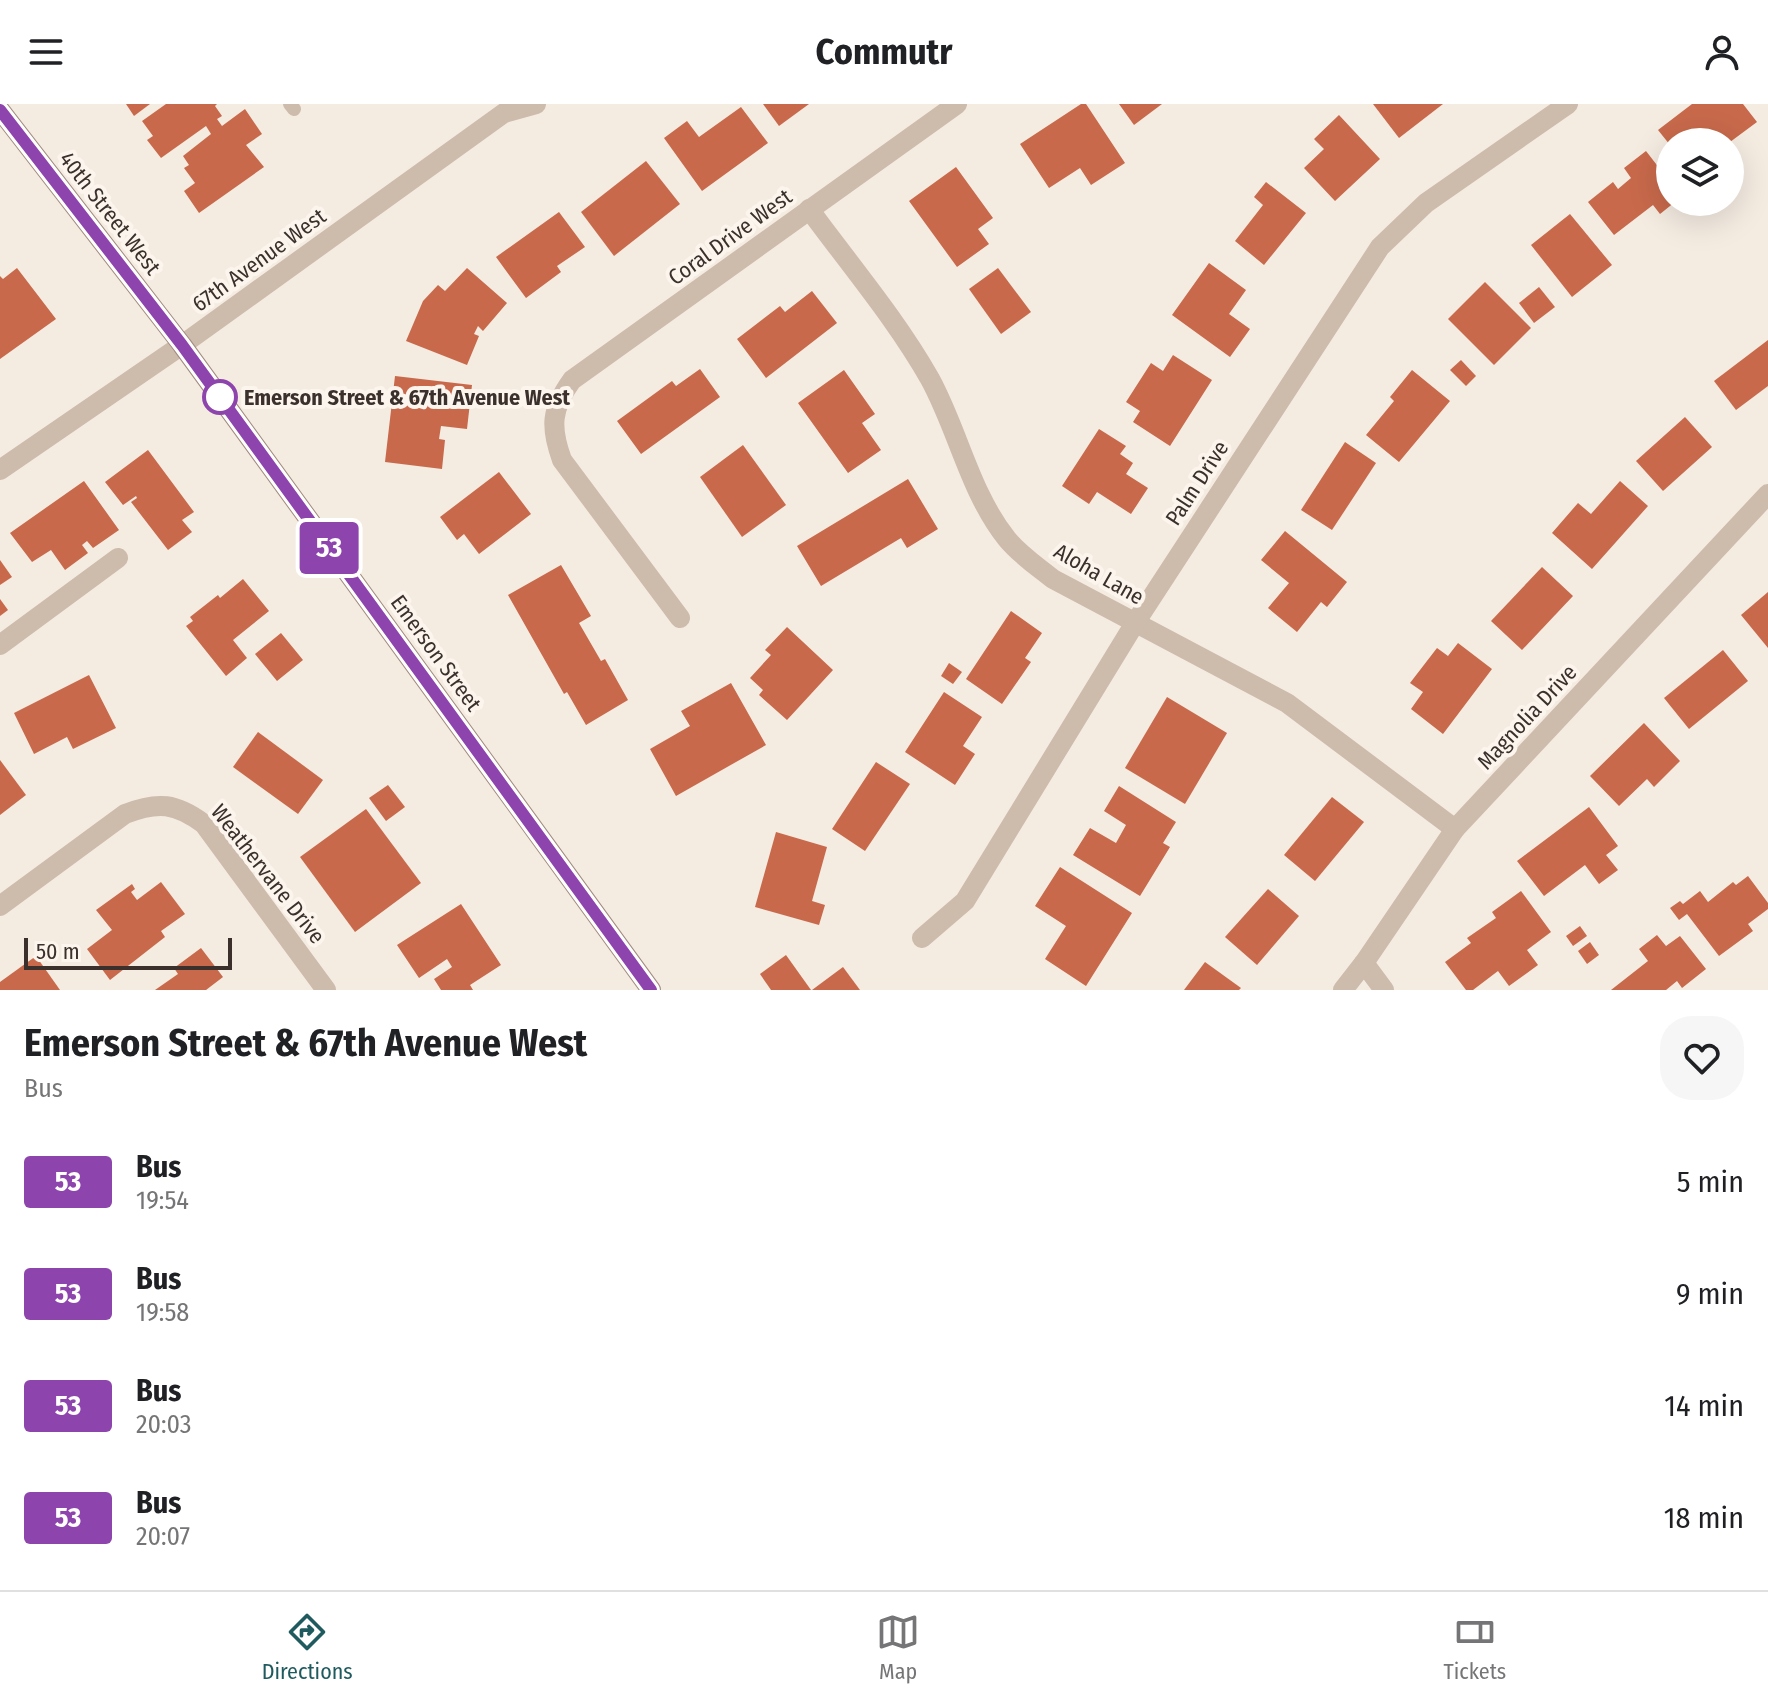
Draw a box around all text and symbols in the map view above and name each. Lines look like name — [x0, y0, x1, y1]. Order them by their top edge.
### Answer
icon: menu — [24, 30, 68, 74]
text: Commutr — [816, 30, 952, 74]
icon: person — [1700, 30, 1744, 74]
map controls — [1656, 128, 1744, 216]
button: layers — [1656, 128, 1744, 216]
street label: 40th Street West — [53, 146, 167, 281]
street label: Coral Drive West — [663, 183, 798, 291]
street label: 67th Avenue West — [187, 202, 332, 317]
marker: Emerson Street & 67th Avenue West — [203, 380, 237, 414]
place label: Emerson Street & 67th Avenue West — [244, 384, 570, 411]
street label: Palm Drive — [1160, 436, 1234, 530]
line badge: 53 — [293, 522, 365, 574]
text: 53 — [316, 531, 342, 564]
street label: Aloha Lane — [1049, 538, 1149, 610]
street label: Emerson Street — [385, 590, 488, 717]
street label: Magnolia Drive — [1472, 659, 1582, 775]
street label: Weathervane Drive — [205, 799, 331, 949]
scale bar — [24, 934, 232, 970]
text: 50 m — [36, 938, 80, 965]
button: heart — [1660, 1016, 1744, 1100]
text: Emerson Street & 67th Avenue West — [24, 1020, 587, 1066]
text: Bus — [24, 1073, 63, 1104]
text: Bus — [136, 1149, 181, 1185]
text: 5 min — [1677, 1164, 1744, 1200]
text: 53 — [55, 1165, 81, 1198]
text: 19:54 — [136, 1185, 189, 1216]
text: Bus — [136, 1261, 181, 1297]
text: 9 min — [1676, 1276, 1744, 1312]
text: 53 — [55, 1277, 81, 1310]
text: 19:58 — [136, 1297, 189, 1328]
text: Bus — [136, 1373, 181, 1409]
text: 14 min — [1664, 1388, 1744, 1424]
text: 53 — [55, 1389, 81, 1422]
text: 20:03 — [136, 1409, 192, 1440]
text: Bus — [136, 1485, 181, 1521]
text: 18 min — [1664, 1500, 1744, 1536]
text: 53 — [55, 1501, 81, 1534]
text: 20:07 — [136, 1521, 190, 1552]
tab: Directions — [262, 1610, 353, 1685]
tab: Map — [876, 1610, 920, 1685]
tab: Tickets — [1444, 1610, 1506, 1685]

